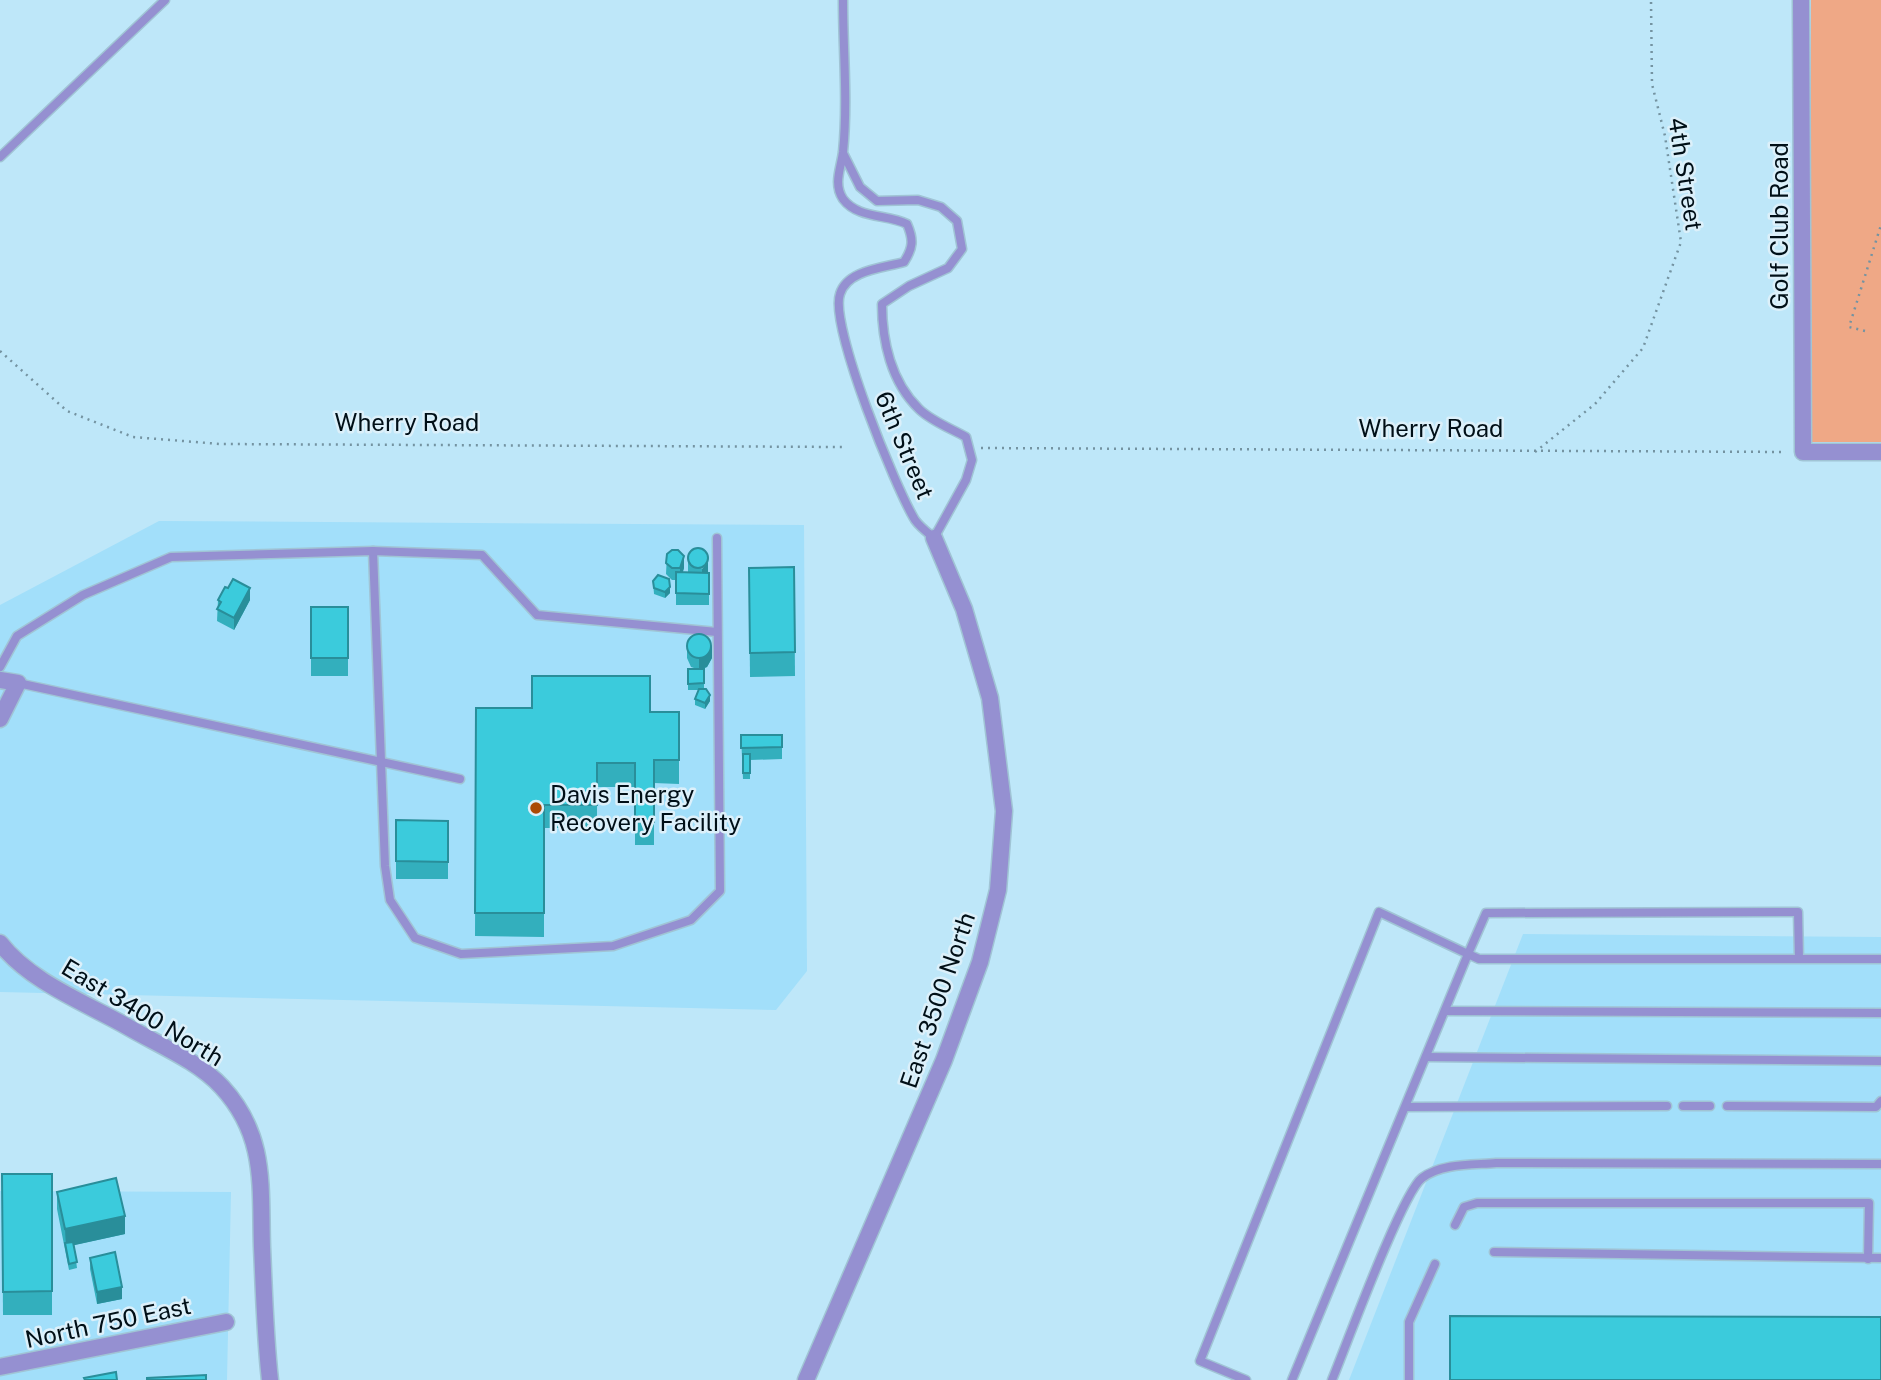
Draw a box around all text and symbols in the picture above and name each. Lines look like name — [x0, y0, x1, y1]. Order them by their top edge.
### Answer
street label: 4th Street — [1663, 115, 1709, 233]
street label: Golf Club Road — [1765, 142, 1793, 310]
street label: 6th Street — [870, 387, 940, 503]
street label: Wherry Road — [335, 408, 479, 436]
street label: Wherry Road — [1359, 414, 1503, 442]
place label: Davis Energy Recovery Facility — [550, 780, 741, 836]
marker: Davis Energy Recovery Facility — [528, 800, 544, 816]
street label: East 3500 North — [894, 908, 980, 1092]
street label: East 3400 North — [57, 953, 229, 1071]
street label: North 750 East — [22, 1291, 194, 1353]

